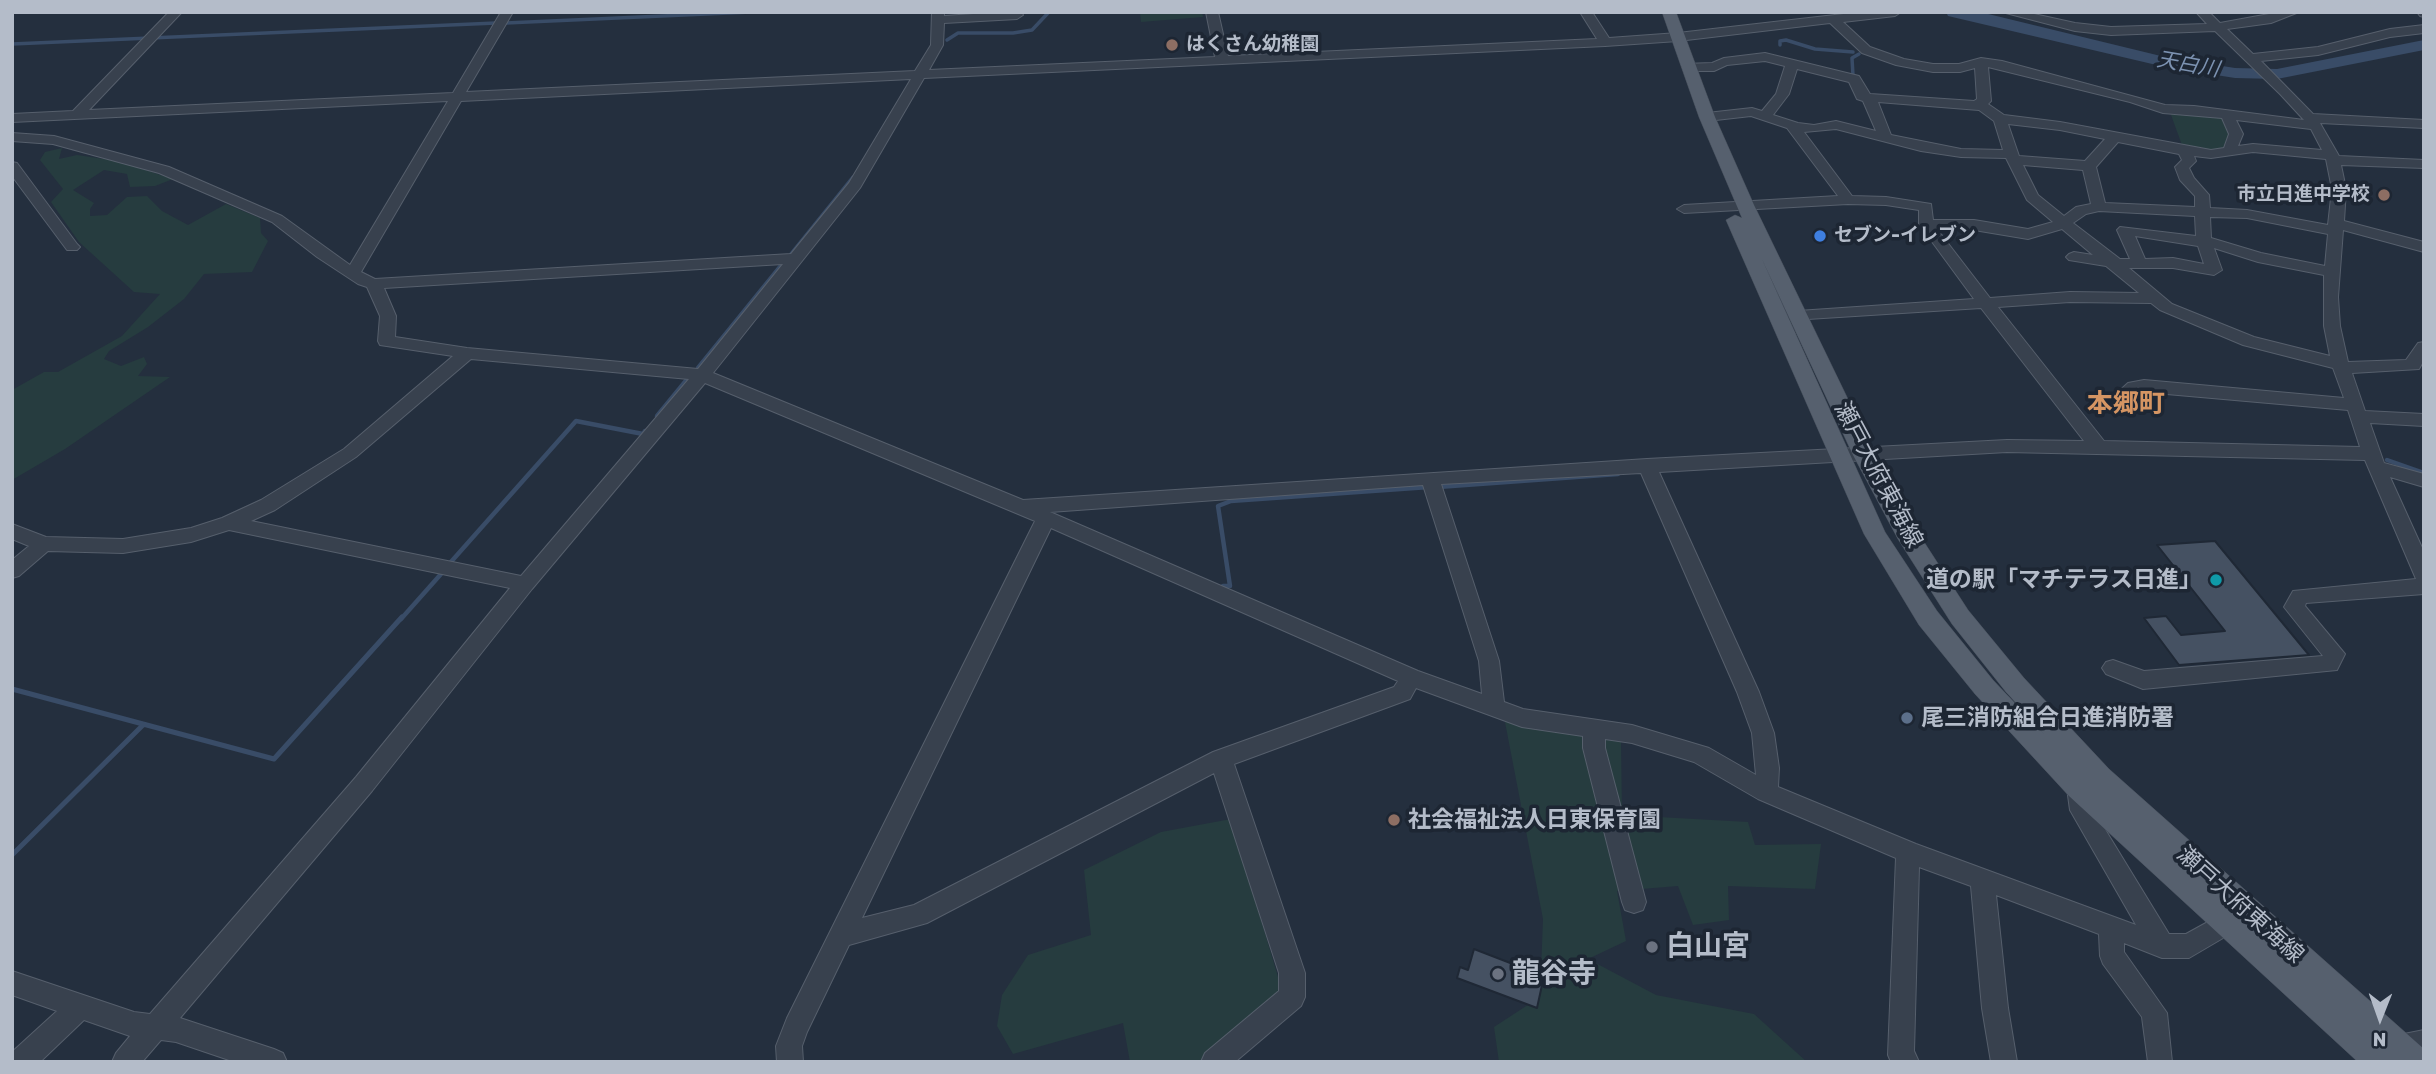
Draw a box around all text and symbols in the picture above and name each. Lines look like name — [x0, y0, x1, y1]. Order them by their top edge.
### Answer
place label: はくさん幼稚園 — [1186, 34, 1319, 56]
marker: はくさん幼稚園 — [1164, 37, 1180, 53]
water label: 天白川 — [2155, 47, 2221, 83]
place label: 市立日進中学校 — [2237, 184, 2370, 206]
marker: 市立日進中学校 — [2376, 187, 2392, 203]
place label: セブン-イレブン — [1834, 225, 1976, 247]
marker: セブン-イレブン — [1812, 228, 1828, 244]
district label: 本郷町 — [2087, 388, 2165, 420]
street label: 瀬戸大府東海線 — [1828, 397, 1928, 553]
place label: 道の駅「マチテラス日進」 — [1926, 566, 2202, 594]
marker: 道の駅「マチテラス日進」 — [2208, 572, 2224, 588]
place label: 尾三消防組合日進消防署 — [1921, 704, 2174, 732]
marker: 尾三消防組合日進消防署 — [1899, 710, 1915, 726]
place label: 社会福祉法人日東保育園 — [1408, 806, 1661, 834]
marker: 社会福祉法人日東保育園 — [1386, 812, 1402, 828]
street label: 瀬戸大府東海線 — [2171, 841, 2309, 969]
place label: 白山宮 — [1666, 930, 1750, 964]
marker: 白山宮 — [1644, 939, 1660, 955]
place label: 龍谷寺 — [1512, 957, 1596, 991]
marker: 龍谷寺 — [1490, 966, 1506, 982]
north arrow — [2345, 983, 2415, 1053]
text: N — [2373, 1028, 2387, 1051]

